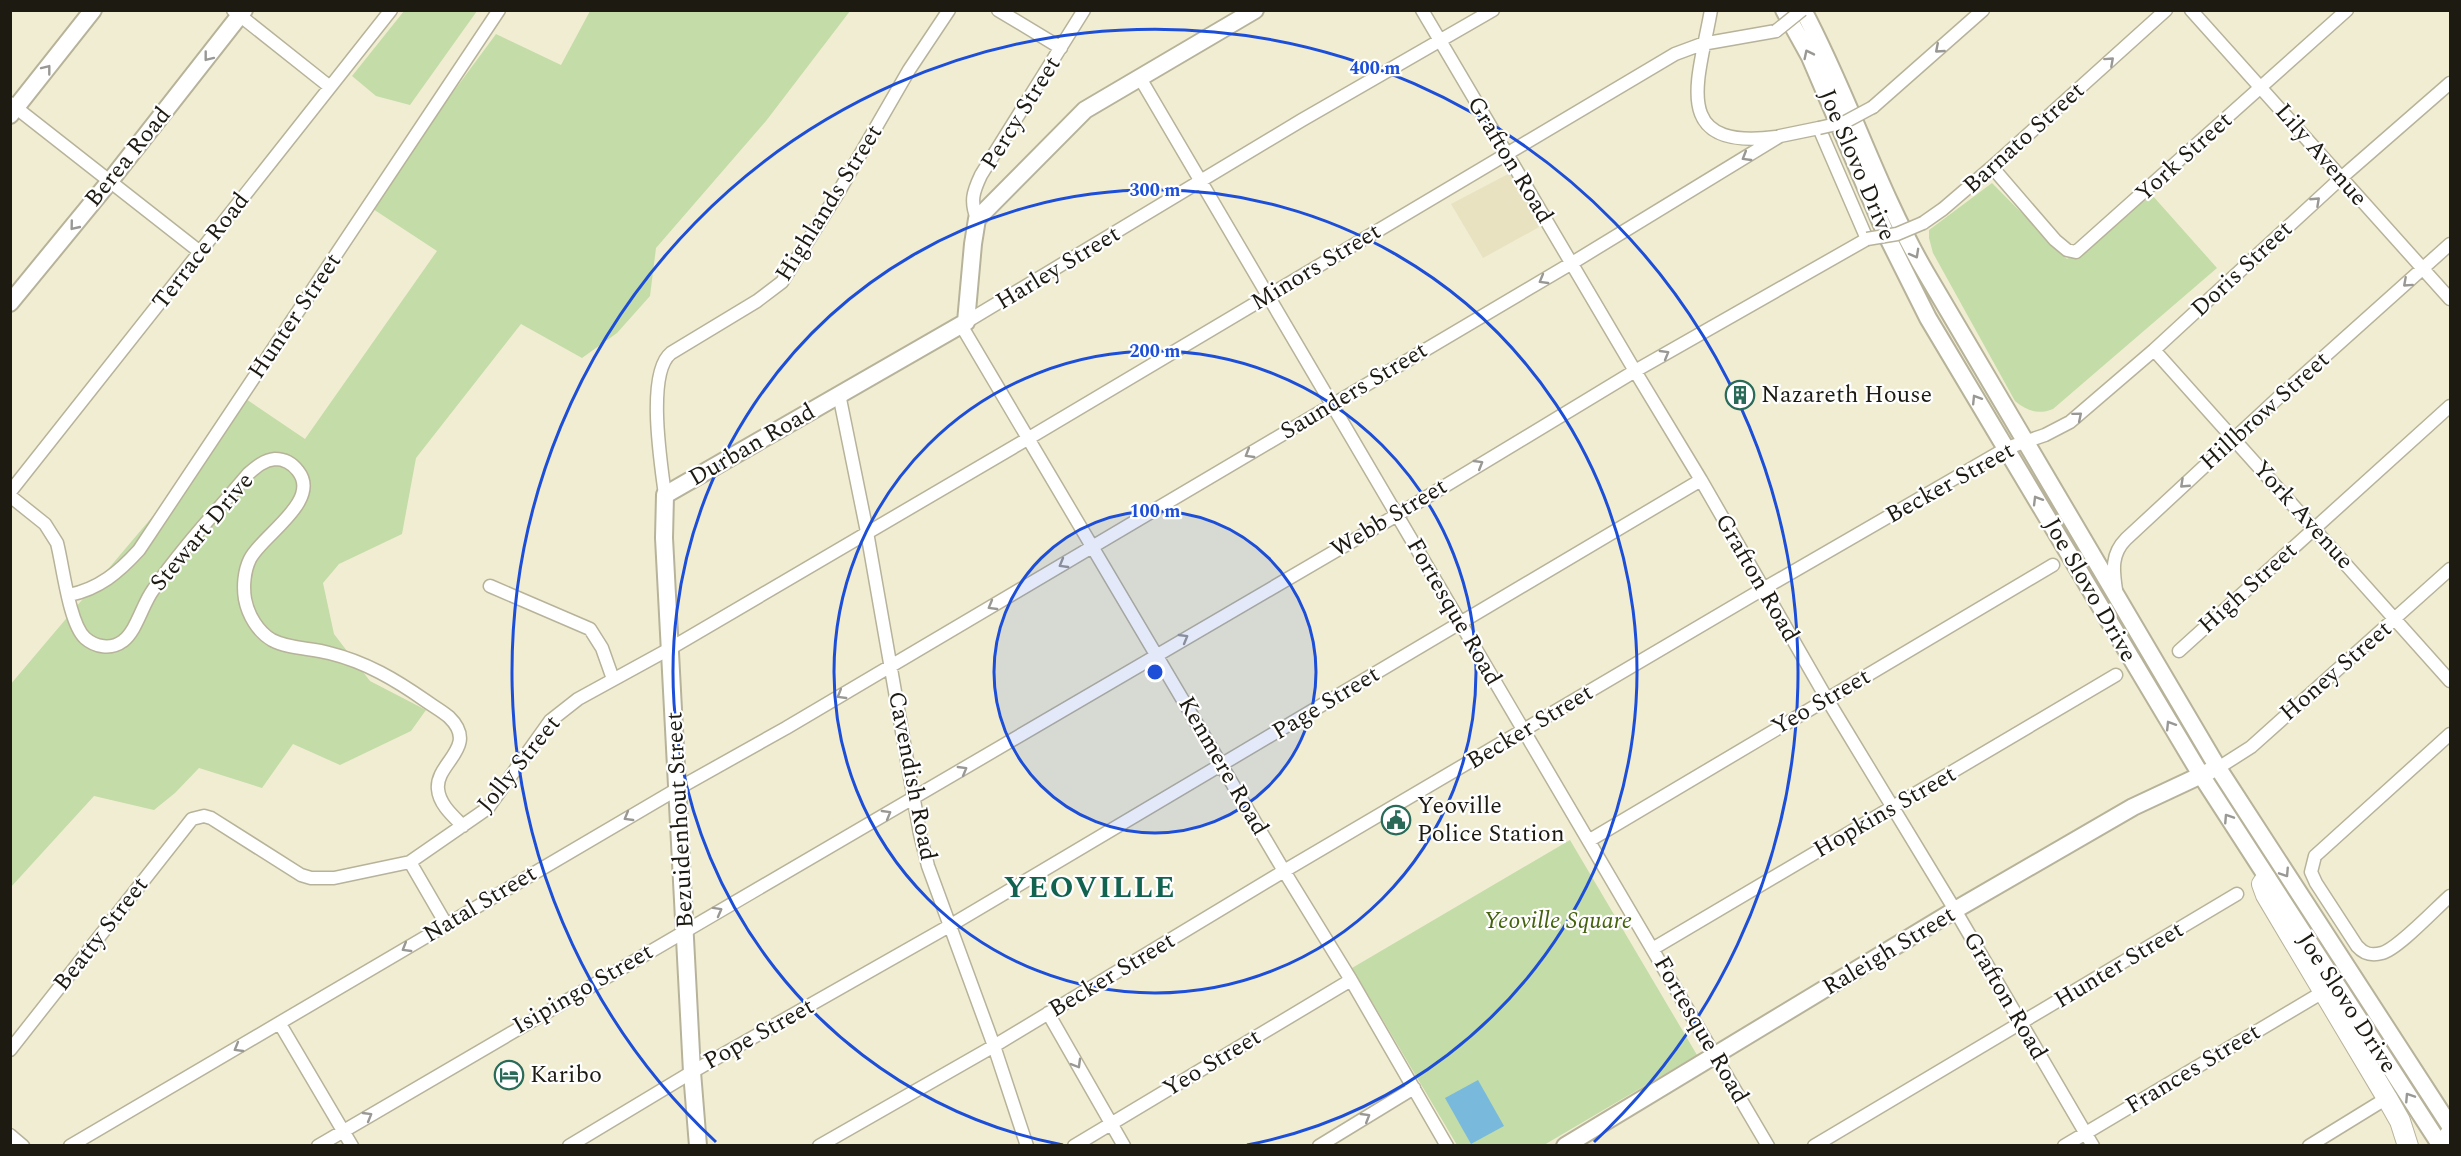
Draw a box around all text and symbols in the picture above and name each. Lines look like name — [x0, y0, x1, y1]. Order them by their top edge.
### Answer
one-way arrow — [1935, 42, 1946, 53]
street label: Percy Street — [972, 49, 1070, 177]
one-way arrow — [204, 50, 215, 61]
one-way arrow — [1804, 50, 1815, 60]
text: 400 m — [1349, 55, 1401, 82]
one-way arrow — [2103, 57, 2114, 68]
one-way arrow — [39, 65, 50, 76]
street label: Barnato Street — [1955, 73, 2093, 203]
street label: Joe Slovo Drive — [1809, 84, 1905, 246]
street label: Grafton Road — [1458, 89, 1562, 231]
street label: Lily Avenue — [2266, 95, 2376, 215]
street label: Berea Road — [76, 99, 180, 215]
street label: York Street — [2127, 103, 2241, 211]
street label: Highlands Street — [766, 117, 892, 289]
one-way arrow — [1742, 150, 1752, 161]
text: 300 m — [1129, 177, 1181, 204]
street label: Terrace Road — [143, 184, 259, 318]
one-way arrow — [2310, 197, 2320, 208]
street label: Doris Street — [2183, 212, 2301, 326]
street label: Minors Street — [1244, 214, 1388, 320]
street label: Harley Street — [989, 217, 1127, 319]
one-way arrow — [70, 219, 81, 230]
street label: Hunter Street — [239, 246, 351, 386]
one-way arrow — [1908, 248, 1919, 258]
one-way arrow — [1539, 272, 1550, 284]
one-way arrow — [2403, 276, 2413, 287]
street label: Saunders Street — [1273, 333, 1435, 449]
text: 200 m — [1129, 338, 1181, 365]
street label: Hillbrow Street — [2192, 343, 2338, 479]
one-way arrow — [1659, 350, 1669, 361]
place label: Nazareth House — [1761, 377, 1932, 413]
building icon: Nazareth House — [1724, 379, 1756, 411]
street label: Durban Road — [682, 394, 822, 496]
one-way arrow — [1971, 395, 1983, 405]
one-way arrow — [2071, 412, 2082, 423]
street label: Becker Street — [1879, 433, 2021, 533]
one-way arrow — [1245, 446, 1255, 458]
street label: York Avenue — [2244, 452, 2362, 578]
one-way arrow — [1473, 460, 1483, 472]
street label: Stewart Drive — [141, 465, 263, 599]
street label: Webb Street — [1324, 469, 1454, 567]
one-way arrow — [2181, 477, 2192, 488]
one-way arrow — [2033, 496, 2045, 506]
text: 100 m — [1129, 498, 1181, 525]
street label: Grafton Road — [1706, 507, 1808, 649]
street label: Joe Slovo Drive — [2034, 511, 2146, 669]
street label: Fortesque Road — [1397, 531, 1511, 693]
street label: High Street — [2190, 534, 2306, 642]
one-way arrow — [1059, 557, 1069, 568]
one-way arrow — [988, 599, 998, 610]
street label: Honey Street — [2272, 612, 2400, 730]
one-way arrow — [1178, 633, 1189, 645]
street label: Page Street — [1265, 657, 1387, 749]
street label: Yeo Street — [1765, 659, 1877, 745]
centre of rings — [1145, 662, 1165, 682]
street label: Becker Street — [1460, 675, 1600, 779]
one-way arrow — [837, 687, 847, 699]
street label: Cavendish Road — [878, 688, 946, 864]
street label: Kenmere Road — [1168, 690, 1278, 842]
street label: Jolly Street — [468, 707, 570, 821]
street label: Bezuidenhout Street — [656, 711, 704, 929]
one-way arrow — [2165, 721, 2177, 731]
street label: Hopkins Street — [1807, 756, 1963, 868]
one-way arrow — [957, 765, 967, 777]
place label: Yeoville Police Station — [1417, 788, 1565, 852]
public building icon: Yeoville Police Station — [1380, 804, 1412, 836]
one-way arrow — [624, 810, 634, 822]
one-way arrow — [881, 810, 891, 821]
one-way arrow — [2224, 814, 2235, 825]
street label: Natal Street — [416, 856, 544, 952]
district label: YEOVILLE — [1004, 865, 1176, 911]
one-way arrow — [2278, 866, 2289, 877]
street label: Beatty Street — [45, 869, 157, 999]
street label: Raleigh Street — [1816, 897, 1962, 1005]
park label: Yeoville Square — [1484, 903, 1632, 939]
one-way arrow — [712, 907, 722, 918]
street label: Hunter Street — [2047, 912, 2191, 1018]
street label: Becker Street — [1042, 923, 1182, 1027]
street label: Grafton Road — [1954, 925, 2056, 1067]
street label: Joe Slovo Drive — [2288, 925, 2406, 1081]
street label: Isipingo Street — [506, 934, 660, 1044]
one-way arrow — [402, 941, 412, 953]
street label: Fortesque Road — [1644, 949, 1758, 1111]
street label: Pope Street — [697, 989, 821, 1079]
street label: Frances Street — [2119, 1014, 2267, 1124]
street label: Yeo Street — [1156, 1019, 1268, 1107]
one-way arrow — [234, 1041, 244, 1052]
place label: Karibo — [530, 1057, 602, 1093]
one-way arrow — [1070, 1058, 1081, 1068]
hotel icon: Karibo — [493, 1059, 525, 1091]
one-way arrow — [2404, 1093, 2416, 1103]
one-way arrow — [362, 1111, 372, 1123]
one-way arrow — [1360, 1112, 1370, 1124]

